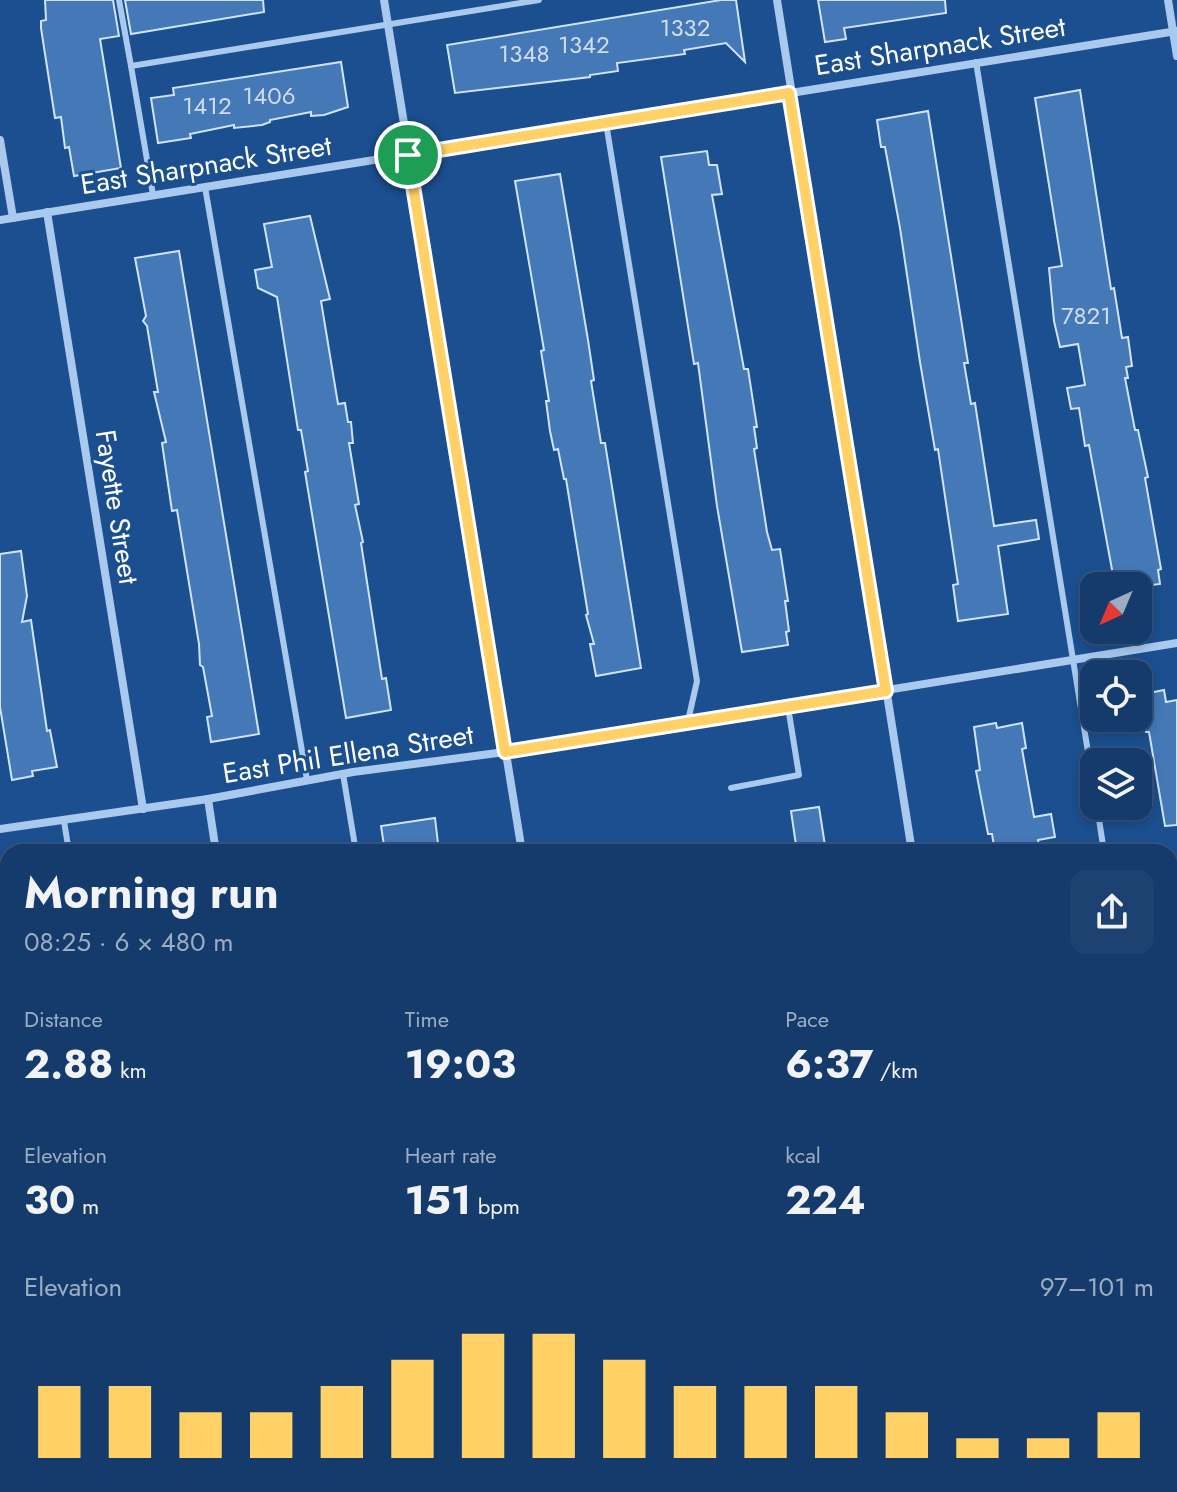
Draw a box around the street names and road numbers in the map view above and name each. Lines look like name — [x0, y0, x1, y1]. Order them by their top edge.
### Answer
street label: East Sharpnack Street — [812, 6, 1069, 86]
street label: East Sharpnack Street — [78, 125, 335, 205]
street label: Fayette Street — [85, 427, 149, 587]
street label: East Phil Ellena Street — [220, 714, 477, 794]

